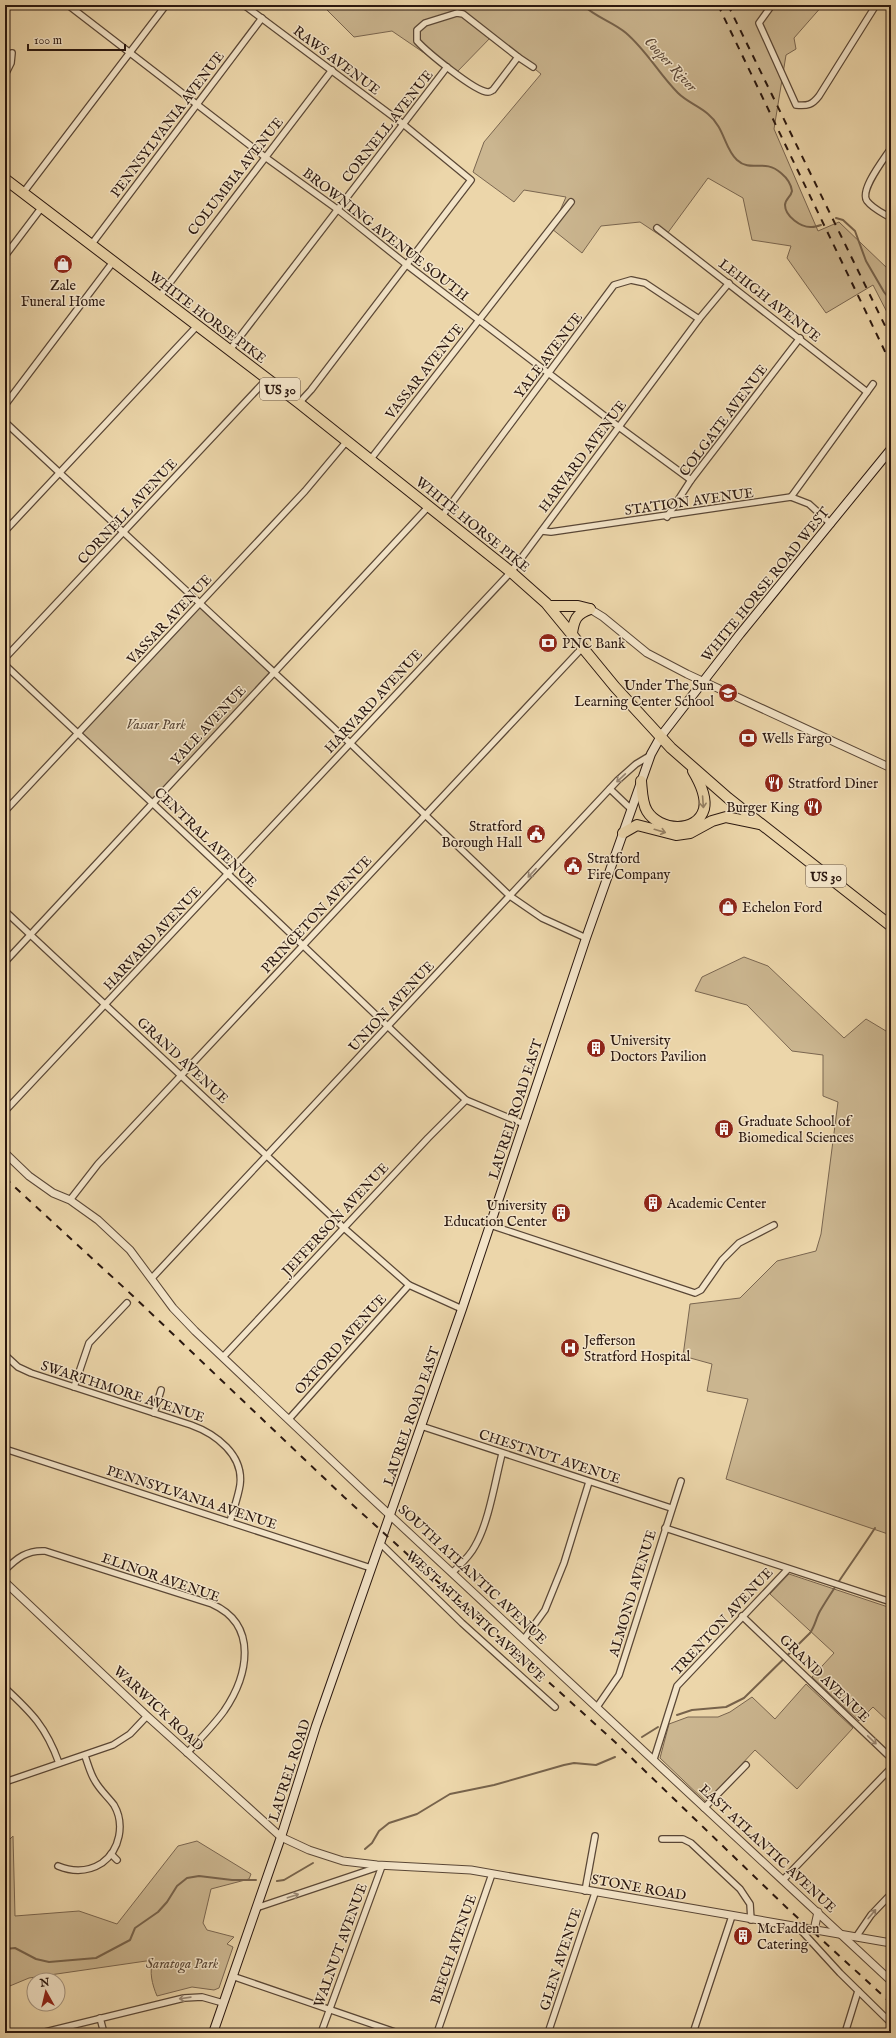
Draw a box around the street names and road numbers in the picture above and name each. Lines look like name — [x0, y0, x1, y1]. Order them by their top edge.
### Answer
street label: RAWS AVENUE — [289, 22, 384, 100]
street label: PENNSYLVANIA AVENUE — [107, 48, 229, 201]
street label: CORNELL AVENUE — [338, 66, 438, 187]
street label: COLUMBIA AVENUE — [184, 114, 288, 239]
street label: BROWNING AVENUE SOUTH — [299, 164, 472, 305]
street label: LEHIGH AVENUE — [715, 255, 824, 347]
street label: WHITE HORSE PIKE — [145, 268, 270, 368]
street label: YALE AVENUE — [511, 309, 587, 402]
street label: VASSAR AVENUE — [381, 320, 468, 424]
street label: COLGATE AVENUE — [676, 361, 772, 480]
road number: US 30 — [260, 378, 300, 400]
street label: HARVARD AVENUE — [535, 397, 631, 516]
street label: CORNELL AVENUE — [74, 455, 182, 568]
street label: WHITE HORSE PIKE — [411, 473, 533, 577]
street label: STATION AVENUE — [623, 484, 755, 520]
street label: WHITE HORSE ROAD WEST — [698, 503, 834, 666]
street label: VASSAR AVENUE — [123, 571, 216, 669]
street label: HARVARD AVENUE — [321, 646, 427, 757]
street label: YALE AVENUE — [167, 682, 251, 769]
street label: CENTRAL AVENUE — [150, 784, 261, 892]
street label: PRINCETON AVENUE — [257, 852, 376, 977]
road number: US 30 — [806, 865, 846, 887]
street label: HARVARD AVENUE — [100, 883, 206, 994]
street label: UNION AVENUE — [345, 957, 439, 1056]
street label: GRAND AVENUE — [133, 1014, 232, 1108]
street label: LAUREL ROAD EAST — [485, 1036, 547, 1182]
street label: JEFFERSON AVENUE — [277, 1159, 393, 1282]
street label: OXFORD AVENUE — [291, 1290, 391, 1399]
street label: LAUREL ROAD EAST — [380, 1344, 444, 1488]
street label: SWARTHMORE AVENUE — [39, 1357, 207, 1427]
street label: CHESTNUT AVENUE — [477, 1426, 623, 1488]
street label: PENNSYLVANIA AVENUE — [104, 1462, 280, 1534]
street label: SOUTH ATLANTIC AVENUE — [394, 1501, 551, 1649]
street label: ALMOND AVENUE — [605, 1527, 661, 1660]
street label: WEST ATLANTIC AVENUE — [402, 1547, 549, 1687]
street label: ELINOR AVENUE — [99, 1549, 223, 1607]
street label: TRENTON AVENUE — [668, 1564, 778, 1679]
street label: GRAND AVENUE — [775, 1631, 874, 1727]
street label: WARWICK ROAD — [109, 1662, 207, 1755]
street label: LAUREL ROAD — [265, 1717, 315, 1824]
street label: EAST ATLANTIC AVENUE — [695, 1780, 840, 1917]
street label: STONE ROAD — [590, 1871, 688, 1905]
street label: WALNUT AVENUE — [310, 1881, 372, 2010]
street label: BEECH AVENUE — [427, 1892, 481, 2007]
street label: GLEN AVENUE — [536, 1905, 586, 2013]

